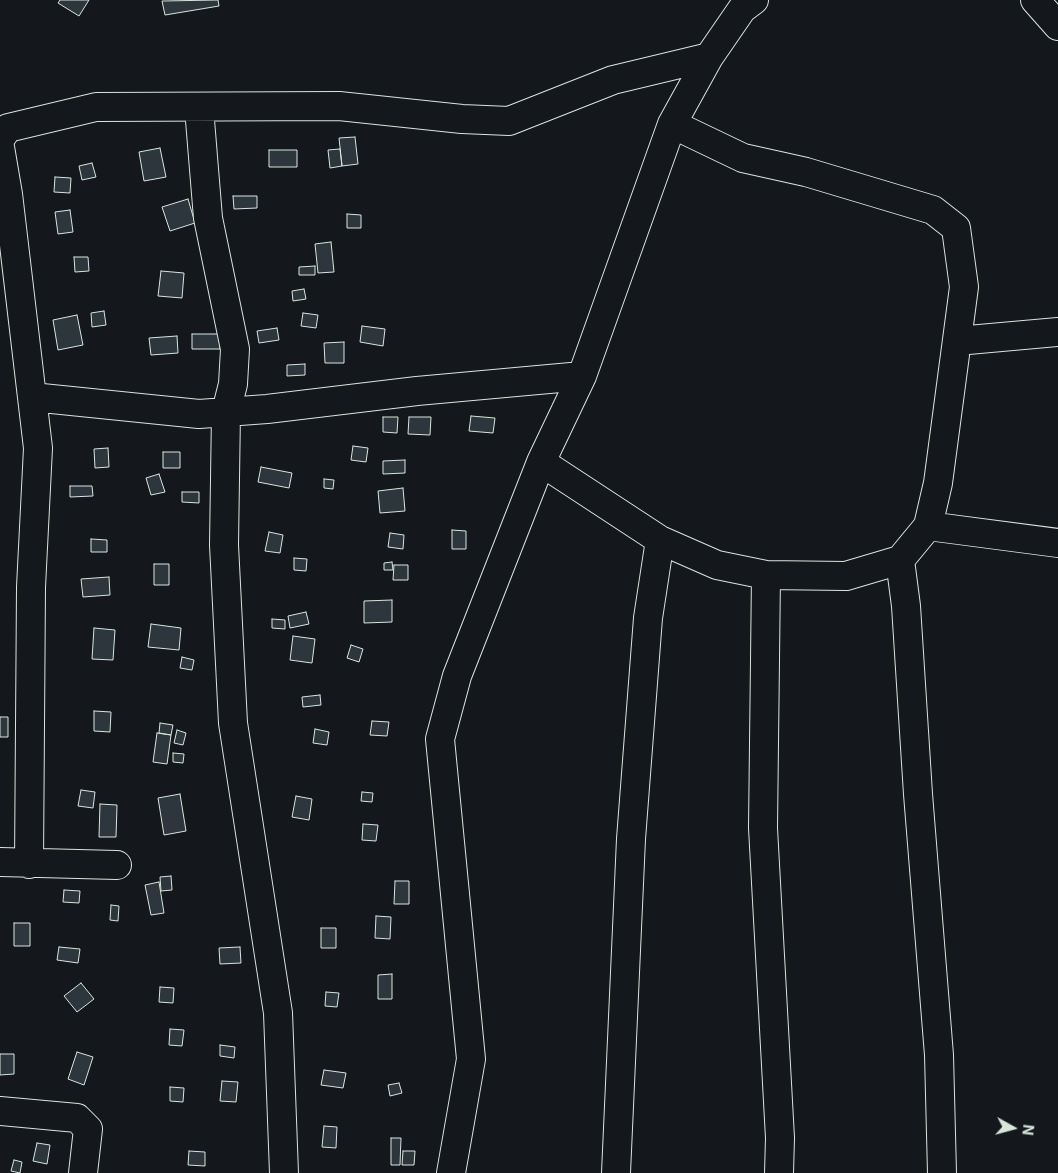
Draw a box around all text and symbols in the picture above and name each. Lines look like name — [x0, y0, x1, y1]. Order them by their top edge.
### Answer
north arrow — [988, 1103, 1038, 1153]
text: N — [1019, 1124, 1037, 1136]

